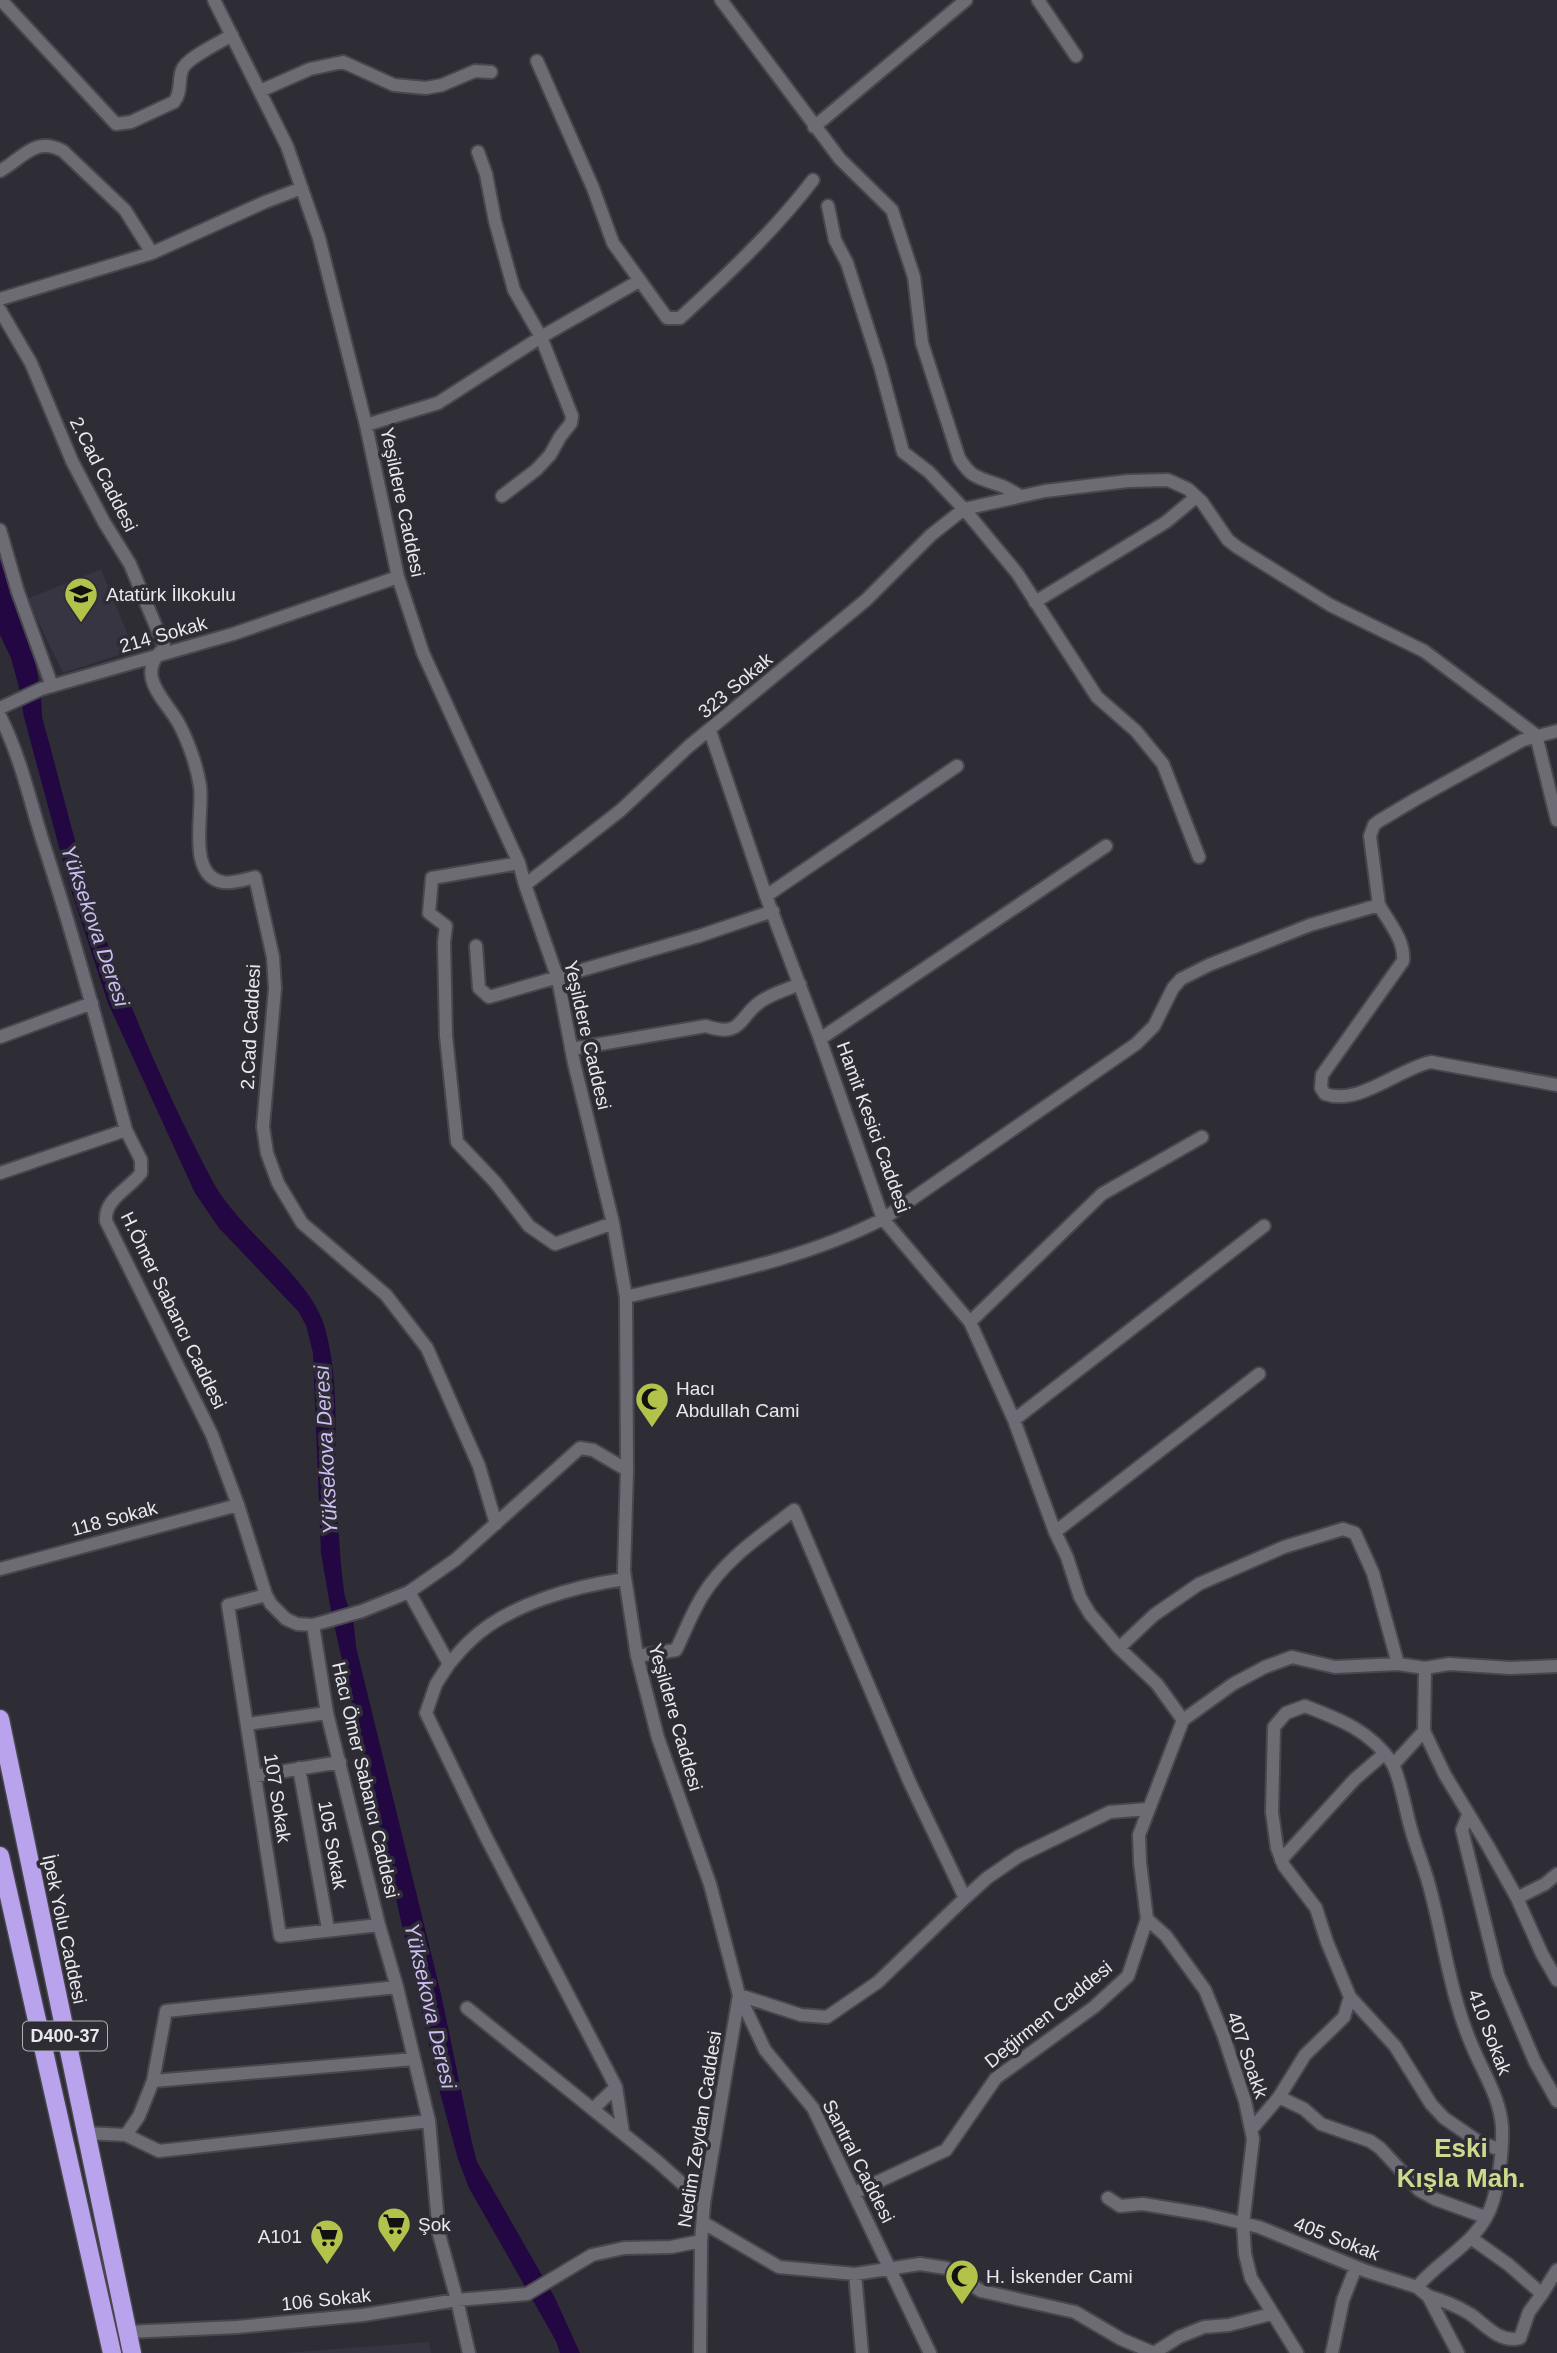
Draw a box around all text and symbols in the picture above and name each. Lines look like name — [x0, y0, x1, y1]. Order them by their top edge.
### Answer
street label: 2.Cad Caddesi — [66, 413, 141, 535]
street label: Yeşildere Caddesi — [376, 425, 429, 579]
school or university icon: Atatürk İlkokulu — [62, 575, 100, 624]
place label: Atatürk İlkokulu — [106, 584, 236, 605]
street label: 214 Sokak — [117, 612, 210, 657]
street label: 323 Sokak — [694, 648, 777, 722]
water label: Yüksekova Deresi — [57, 842, 134, 1011]
street label: Yeşildere Caddesi — [560, 958, 615, 1112]
street label: 2.Cad Caddesi — [237, 964, 264, 1090]
street label: Hamit Kesici Caddesi — [833, 1039, 914, 1216]
street label: H.Ömer Sabancı Caddesi — [117, 1208, 230, 1412]
water label: Yüksekova Deresi — [310, 1364, 341, 1535]
place label: Hacı Abdullah Cami — [676, 1378, 800, 1421]
mosque icon: Hacı Abdullah Cami — [633, 1380, 671, 1429]
street label: 118 Sokak — [69, 1497, 160, 1540]
street label: Yeşildere Caddesi — [644, 1641, 707, 1793]
street label: Hacı Ömer Sabancı Caddesi — [328, 1660, 403, 1900]
street label: 107 Sokak — [260, 1752, 295, 1845]
street label: 105 Sokak — [314, 1799, 351, 1892]
street label: İpek Yolu Caddesi — [38, 1853, 91, 2006]
water label: Yüksekova Deresi — [400, 1921, 461, 2092]
street label: Değirmen Caddesi — [981, 1957, 1116, 2072]
street label: 410 Sokak — [1464, 1987, 1516, 2078]
street label: 407 Soakk — [1223, 2009, 1272, 2101]
road number: D400-37 — [23, 2022, 107, 2050]
street label: Nedim Zeydan Caddesi — [674, 2029, 725, 2229]
street label: Santral Caddesi — [819, 2096, 899, 2226]
district label: Eski Kışla Mah. — [1397, 2133, 1525, 2193]
supermarket icon: Şok — [375, 2205, 413, 2254]
street label: 405 Sokak — [1291, 2213, 1383, 2265]
place label: Şok — [418, 2214, 451, 2235]
supermarket icon: A101 — [308, 2217, 346, 2266]
place label: A101 — [258, 2226, 302, 2247]
mosque icon: H. İskender Cami — [943, 2257, 981, 2306]
place label: H. İskender Cami — [986, 2266, 1133, 2287]
street label: 106 Sokak — [280, 2284, 372, 2315]

